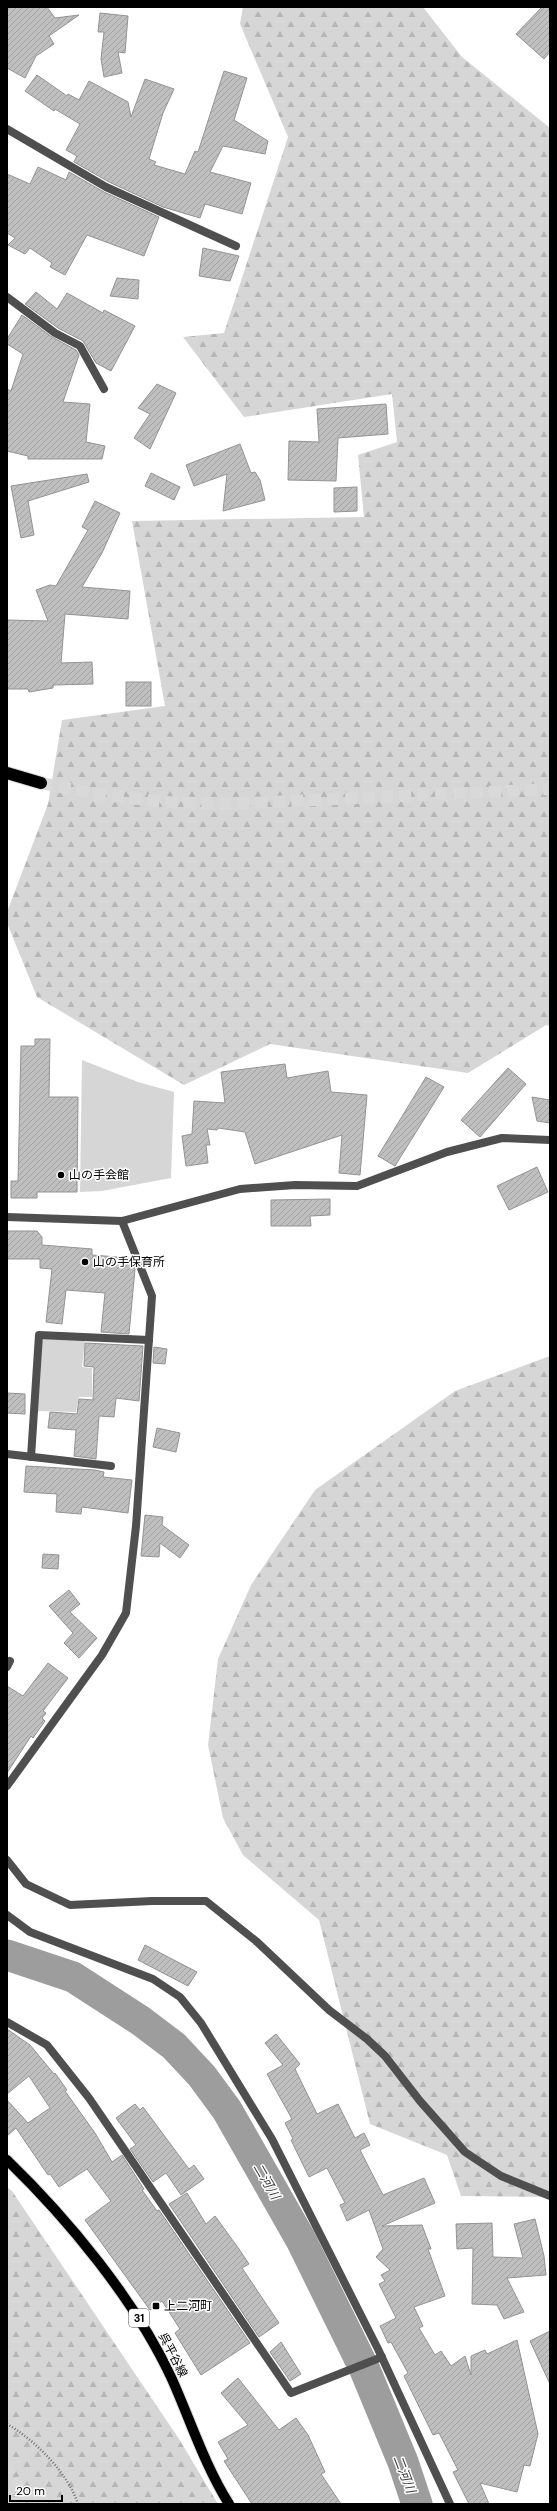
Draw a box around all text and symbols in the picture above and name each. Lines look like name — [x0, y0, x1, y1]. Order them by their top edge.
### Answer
place label: 山の手会館 — [69, 1167, 129, 1183]
marker: 山の手会館 — [56, 1170, 66, 1180]
place label: 山の手保育所 — [93, 1254, 165, 1270]
marker: 山の手保育所 — [80, 1257, 90, 1267]
water label: 二河川 — [249, 2160, 285, 2204]
place label: 上二河町 — [164, 2298, 212, 2314]
marker: 上二河町 — [151, 2301, 161, 2311]
road number: 31 — [129, 2309, 149, 2327]
street label: 呉平谷線 — [155, 2330, 191, 2380]
water label: 二河川 — [390, 2453, 420, 2497]
scale bar — [10, 2477, 62, 2503]
text: 20 m — [16, 2483, 45, 2499]

